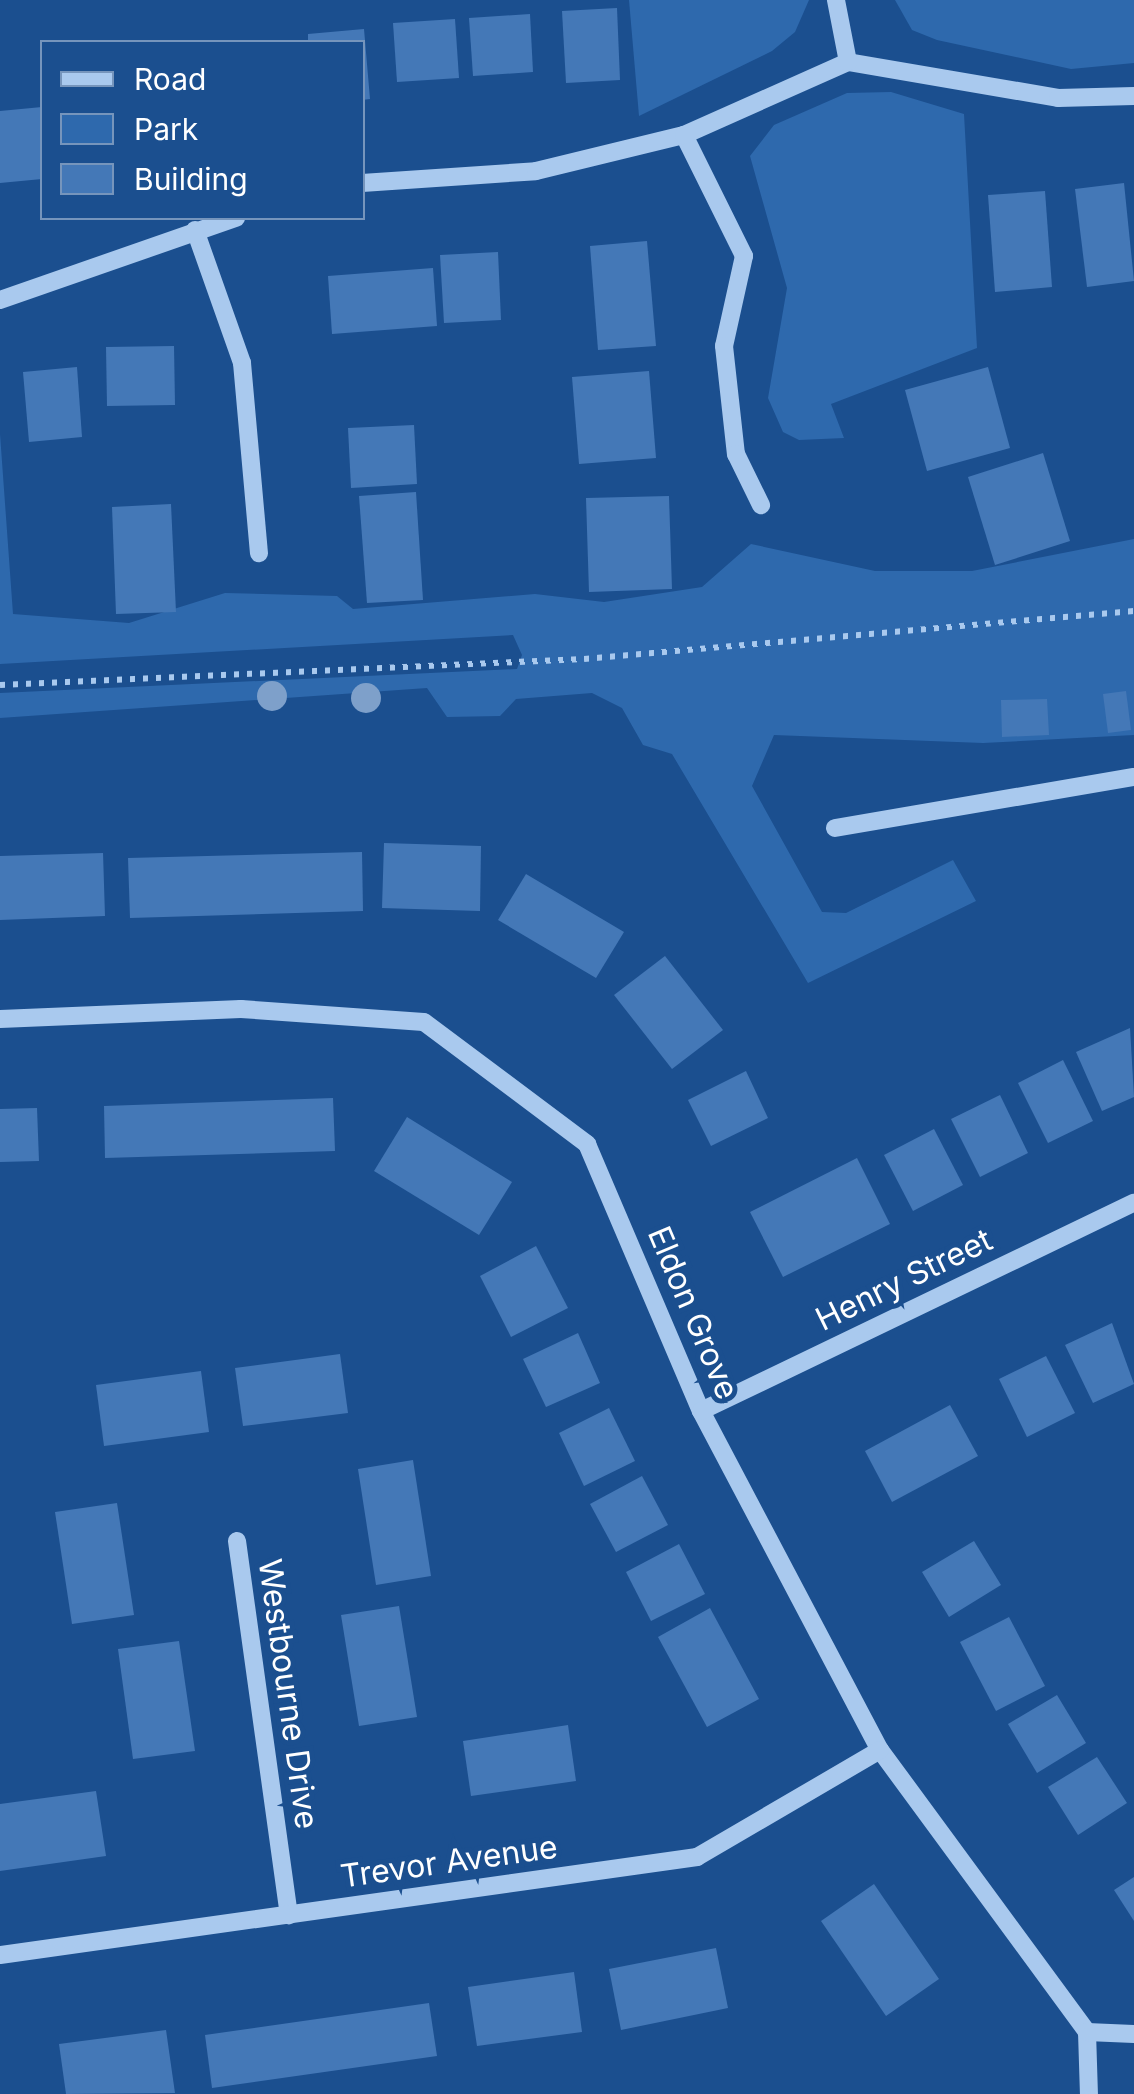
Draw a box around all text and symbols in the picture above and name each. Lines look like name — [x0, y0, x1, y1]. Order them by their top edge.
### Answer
legend — [40, 40, 365, 220]
text: Road — [134, 61, 206, 97]
text: Park — [134, 111, 198, 147]
text: Building — [134, 161, 248, 197]
street label: Eldon Grove — [639, 1221, 747, 1405]
street label: Henry Street — [810, 1221, 998, 1339]
street label: Westbourne Drive — [250, 1557, 326, 1831]
street label: Trevor Avenue — [338, 1828, 560, 1896]

